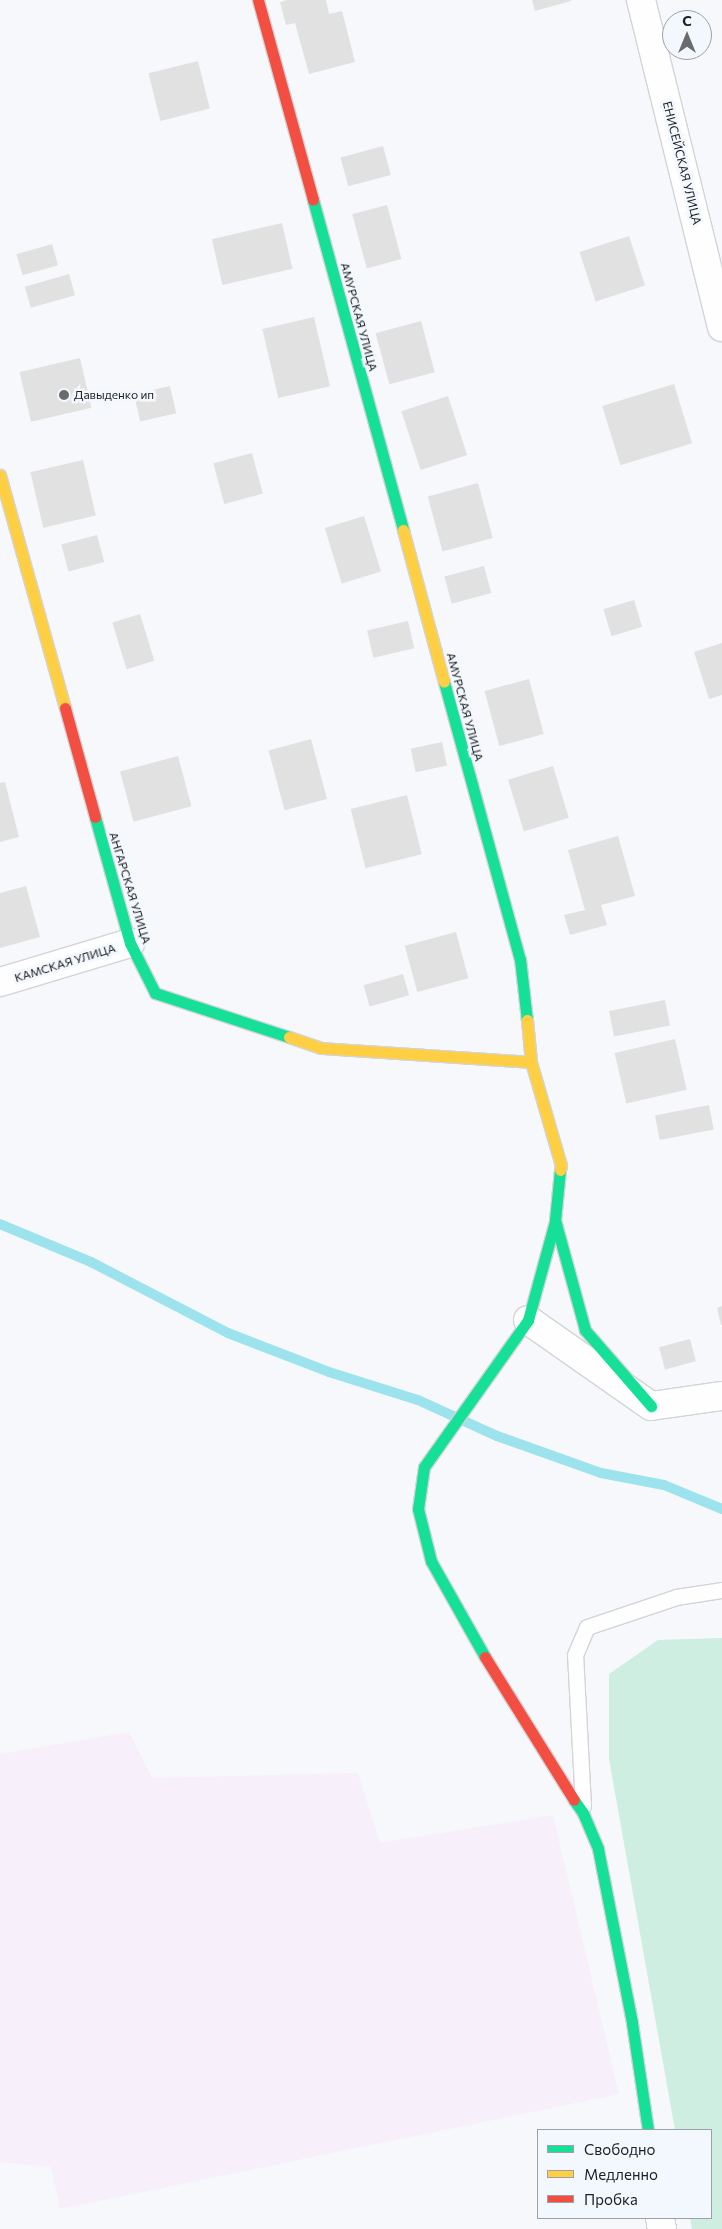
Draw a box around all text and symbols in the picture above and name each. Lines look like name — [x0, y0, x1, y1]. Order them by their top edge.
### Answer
north arrow — [662, 10, 712, 60]
text: С — [682, 12, 692, 29]
street label: ЕНИСЕЙСКАЯ УЛИЦА — [660, 100, 704, 226]
street label: АМУРСКАЯ УЛИЦА — [338, 261, 380, 373]
place label: Давыденко ип — [74, 388, 154, 402]
marker: Давыденко ип — [58, 389, 70, 401]
street label: АМУРСКАЯ УЛИЦА — [444, 651, 486, 763]
street label: АНГАРСКАЯ УЛИЦА — [106, 830, 154, 946]
street label: КАМСКАЯ УЛИЦА — [13, 941, 117, 985]
legend — [537, 2129, 712, 2219]
text: Свободно — [584, 2140, 655, 2158]
text: Медленно — [584, 2165, 658, 2183]
text: Пробка — [584, 2190, 638, 2208]

